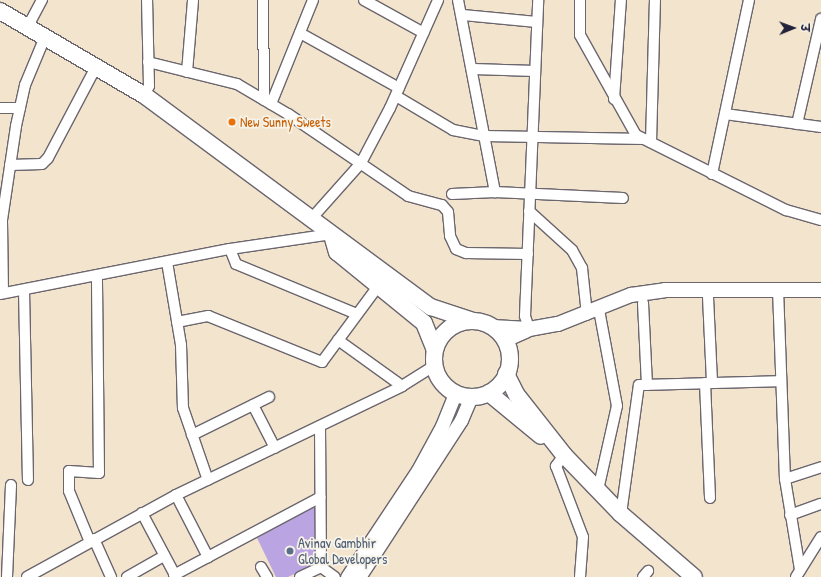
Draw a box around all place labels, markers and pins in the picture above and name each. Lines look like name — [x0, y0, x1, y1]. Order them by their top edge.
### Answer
place label: New Sunny Sweets — [240, 114, 331, 130]
marker: New Sunny Sweets — [227, 117, 237, 127]
place label: Avinav Gambhir Global Developers — [298, 535, 387, 568]
marker: Avinav Gambhir Global Developers — [285, 546, 295, 556]

